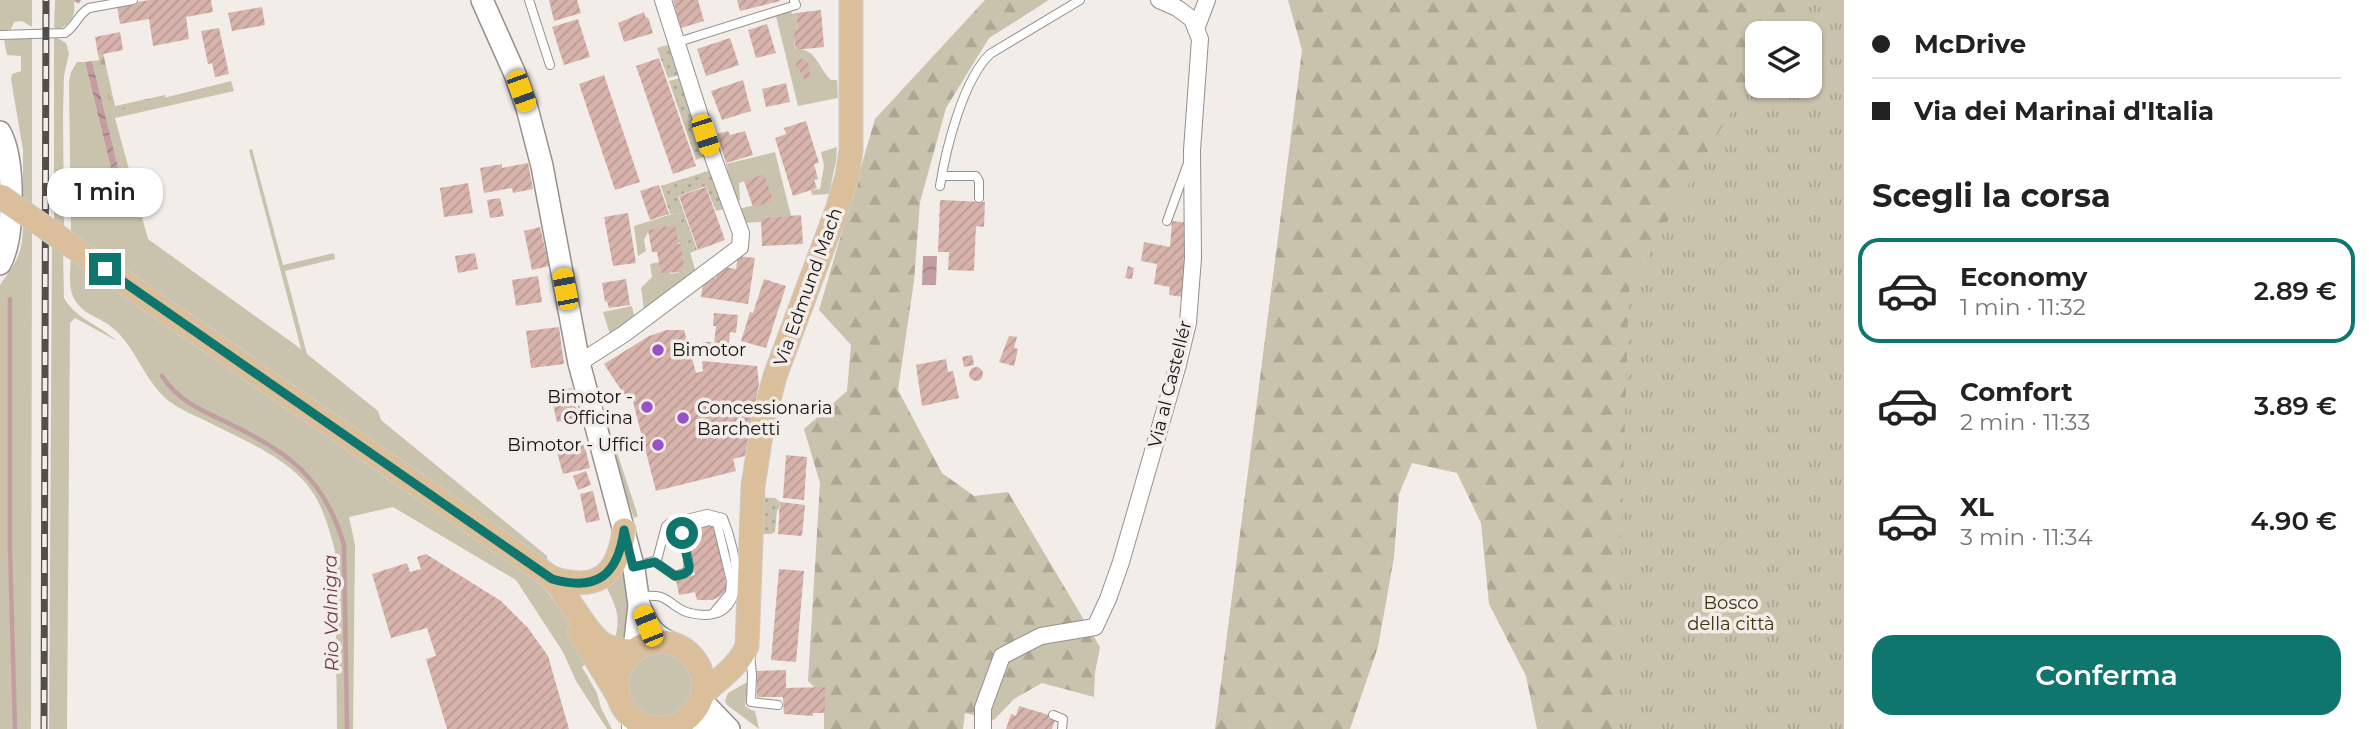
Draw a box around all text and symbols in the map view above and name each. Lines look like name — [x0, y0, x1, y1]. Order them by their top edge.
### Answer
map controls — [1745, 21, 1822, 98]
button: layers — [1745, 21, 1822, 98]
text: McDrive — [1914, 28, 2026, 60]
car — [504, 68, 539, 114]
text: Via dei Marinai d'Italia — [1914, 95, 2214, 127]
car — [689, 112, 722, 158]
callout: 1 min — [47, 168, 163, 216]
text: Scegli la corsa — [1872, 176, 2111, 215]
text: 1 min — [74, 178, 136, 206]
street label: Via Edmund Mach — [769, 205, 847, 369]
route end — [89, 253, 121, 285]
icon: car — [1876, 259, 1939, 322]
text: Economy — [1960, 261, 2087, 293]
car — [551, 266, 580, 312]
text: 2.89 € — [2254, 275, 2337, 307]
text: 1 min · 11:32 — [1960, 293, 2086, 321]
street label: Via al Castellér — [1144, 318, 1196, 450]
place label: Bimotor — [672, 339, 746, 361]
marker: Bimotor — [650, 342, 666, 358]
icon: car — [1876, 374, 1939, 437]
text: Comfort — [1960, 376, 2072, 408]
place label: Bimotor - Officina — [547, 386, 633, 429]
text: 3.89 € — [2254, 390, 2337, 422]
place label: Concessionaria Barchetti — [697, 397, 833, 440]
marker: Bimotor - Officina — [639, 399, 655, 415]
text: 2 min · 11:33 — [1960, 408, 2090, 436]
marker: Concessionaria Barchetti — [675, 410, 691, 426]
place label: Bimotor - Uffici — [507, 434, 644, 456]
marker: Bimotor - Uffici — [650, 437, 666, 453]
icon: car — [1876, 489, 1939, 552]
text: XL — [1960, 491, 1994, 523]
text: 4.90 € — [2251, 505, 2337, 537]
route start — [666, 517, 698, 549]
text: 3 min · 11:34 — [1960, 523, 2093, 551]
water label: Rio Valnigra — [318, 554, 344, 672]
park label: Bosco della città — [1687, 592, 1775, 635]
car — [631, 603, 666, 649]
button: Conferma — [1872, 635, 2341, 715]

